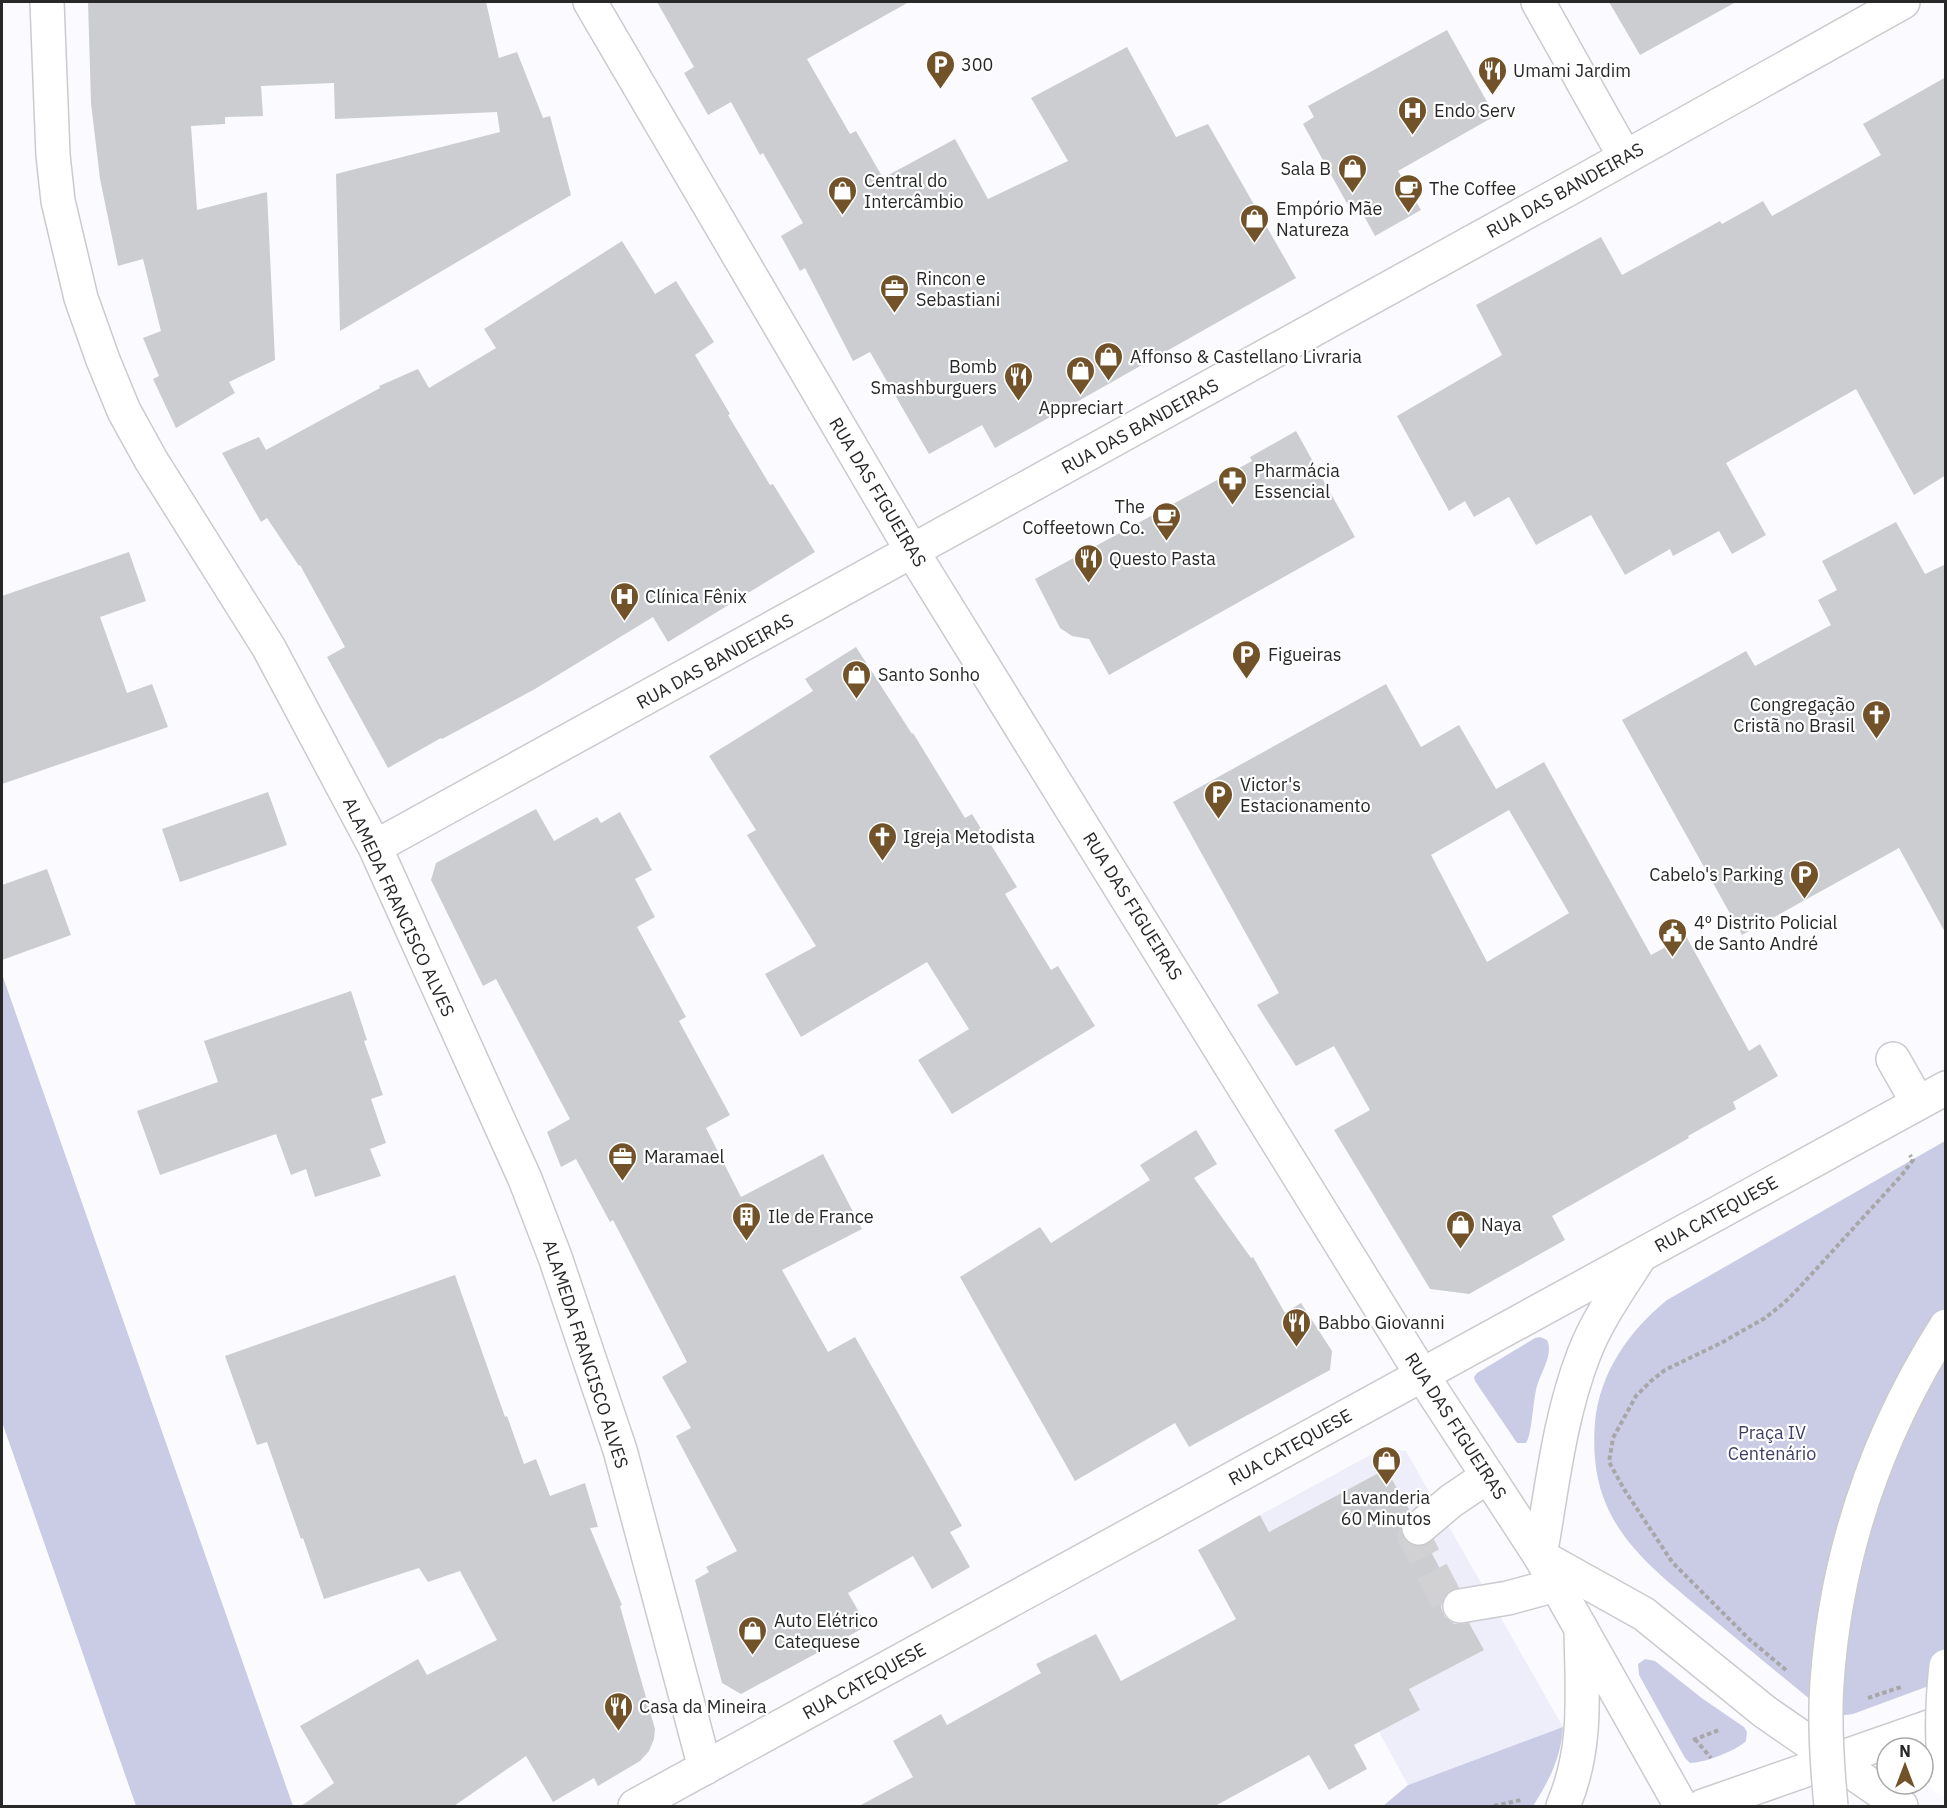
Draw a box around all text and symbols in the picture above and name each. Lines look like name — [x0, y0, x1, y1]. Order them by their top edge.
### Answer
parking icon: 300 — [924, 48, 956, 90]
place label: 300 — [961, 53, 993, 76]
restaurant icon: Umami Jardim — [1476, 54, 1508, 96]
place label: Umami Jardim — [1513, 59, 1631, 82]
hospital icon: Endo Serv — [1397, 94, 1429, 136]
place label: Endo Serv — [1434, 99, 1516, 122]
street label: RUA DAS BANDEIRAS — [1482, 137, 1648, 243]
shop icon: Sala B — [1336, 152, 1368, 194]
place label: Sala B — [1280, 157, 1331, 180]
place label: Central do Intercâmbio — [864, 169, 963, 213]
cafe icon: The Coffee — [1392, 172, 1424, 214]
shop icon: Central do Intercâmbio — [827, 174, 859, 216]
place label: The Coffee — [1429, 177, 1516, 200]
place label: Empório Mãe Natureza — [1276, 197, 1382, 241]
shop icon: Empório Mãe Natureza — [1239, 202, 1271, 244]
place label: Rincon e Sebastiani — [916, 267, 1000, 311]
office icon: Rincon e Sebastiani — [879, 272, 911, 314]
shop icon: Affonso & Castellano Livraria — [1093, 340, 1125, 382]
place label: Affonso & Castellano Livraria — [1130, 345, 1362, 368]
shop icon: Appreciart — [1065, 354, 1097, 396]
place label: Bomb Smashburguers — [870, 355, 997, 399]
restaurant icon: Bomb Smashburguers — [1002, 360, 1034, 402]
street label: RUA DAS BANDEIRAS — [1057, 373, 1223, 479]
place label: Appreciart — [1039, 396, 1123, 419]
street label: RUA DAS FIGUEIRAS — [824, 413, 932, 571]
place label: Pharmácia Essencial — [1254, 459, 1340, 503]
pharmacy icon: Pharmácia Essencial — [1217, 464, 1249, 506]
place label: The Coffeetown Co. — [1022, 495, 1145, 539]
cafe icon: The Coffeetown Co. — [1150, 500, 1182, 542]
restaurant icon: Questo Pasta — [1072, 542, 1104, 584]
place label: Questo Pasta — [1109, 547, 1216, 570]
hospital icon: Clínica Fênix — [608, 580, 640, 622]
place label: Clínica Fênix — [645, 585, 747, 608]
street label: RUA DAS BANDEIRAS — [632, 608, 798, 714]
parking icon: Figueiras — [1231, 638, 1263, 680]
place label: Figueiras — [1268, 643, 1342, 666]
shop icon: Santo Sonho — [841, 658, 873, 700]
place label: Santo Sonho — [878, 663, 980, 686]
place label: Congregação Cristã no Brasil — [1733, 693, 1855, 737]
church icon: Congregação Cristã no Brasil — [1860, 698, 1892, 740]
place label: Victor's Estacionamento — [1240, 773, 1371, 817]
parking icon: Victor's Estacionamento — [1203, 778, 1235, 820]
street label: ALAMEDA FRANCISCO ALVES — [338, 794, 460, 1020]
church icon: Igreja Metodista — [866, 820, 898, 862]
place label: Igreja Metodista — [903, 825, 1035, 848]
street label: RUA DAS FIGUEIRAS — [1078, 828, 1188, 984]
parking icon: Cabelo's Parking — [1788, 858, 1820, 900]
place label: Cabelo's Parking — [1649, 863, 1783, 886]
place label: 4º Distrito Policial de Santo André — [1694, 911, 1838, 955]
public building icon: 4º Distrito Policial de Santo André — [1657, 916, 1689, 958]
office icon: Maramael — [607, 1140, 639, 1182]
place label: Maramael — [644, 1145, 725, 1168]
street label: RUA CATEQUESE — [1650, 1171, 1782, 1257]
building icon: Ile de France — [731, 1200, 763, 1242]
place label: Ile de France — [768, 1205, 874, 1228]
shop icon: Naya — [1444, 1208, 1476, 1250]
place label: Naya — [1481, 1213, 1522, 1236]
street label: ALAMEDA FRANCISCO ALVES — [538, 1237, 634, 1471]
restaurant icon: Babbo Giovanni — [1281, 1306, 1313, 1348]
place label: Babbo Giovanni — [1318, 1311, 1445, 1334]
street label: RUA DAS FIGUEIRAS — [1400, 1348, 1512, 1504]
street label: RUA CATEQUESE — [1224, 1404, 1356, 1490]
park label: Praça IV Centenário — [1728, 1421, 1816, 1465]
shop icon: Lavanderia 60 Minutos — [1370, 1444, 1402, 1486]
place label: Lavanderia 60 Minutos — [1341, 1486, 1431, 1530]
place label: Auto Elétrico Catequese — [774, 1609, 878, 1653]
shop icon: Auto Elétrico Catequese — [737, 1614, 769, 1656]
street label: RUA CATEQUESE — [798, 1638, 930, 1724]
restaurant icon: Casa da Mineira — [602, 1690, 634, 1732]
place label: Casa da Mineira — [639, 1695, 767, 1718]
north arrow — [1875, 1736, 1935, 1796]
text: N — [1899, 1741, 1911, 1761]

